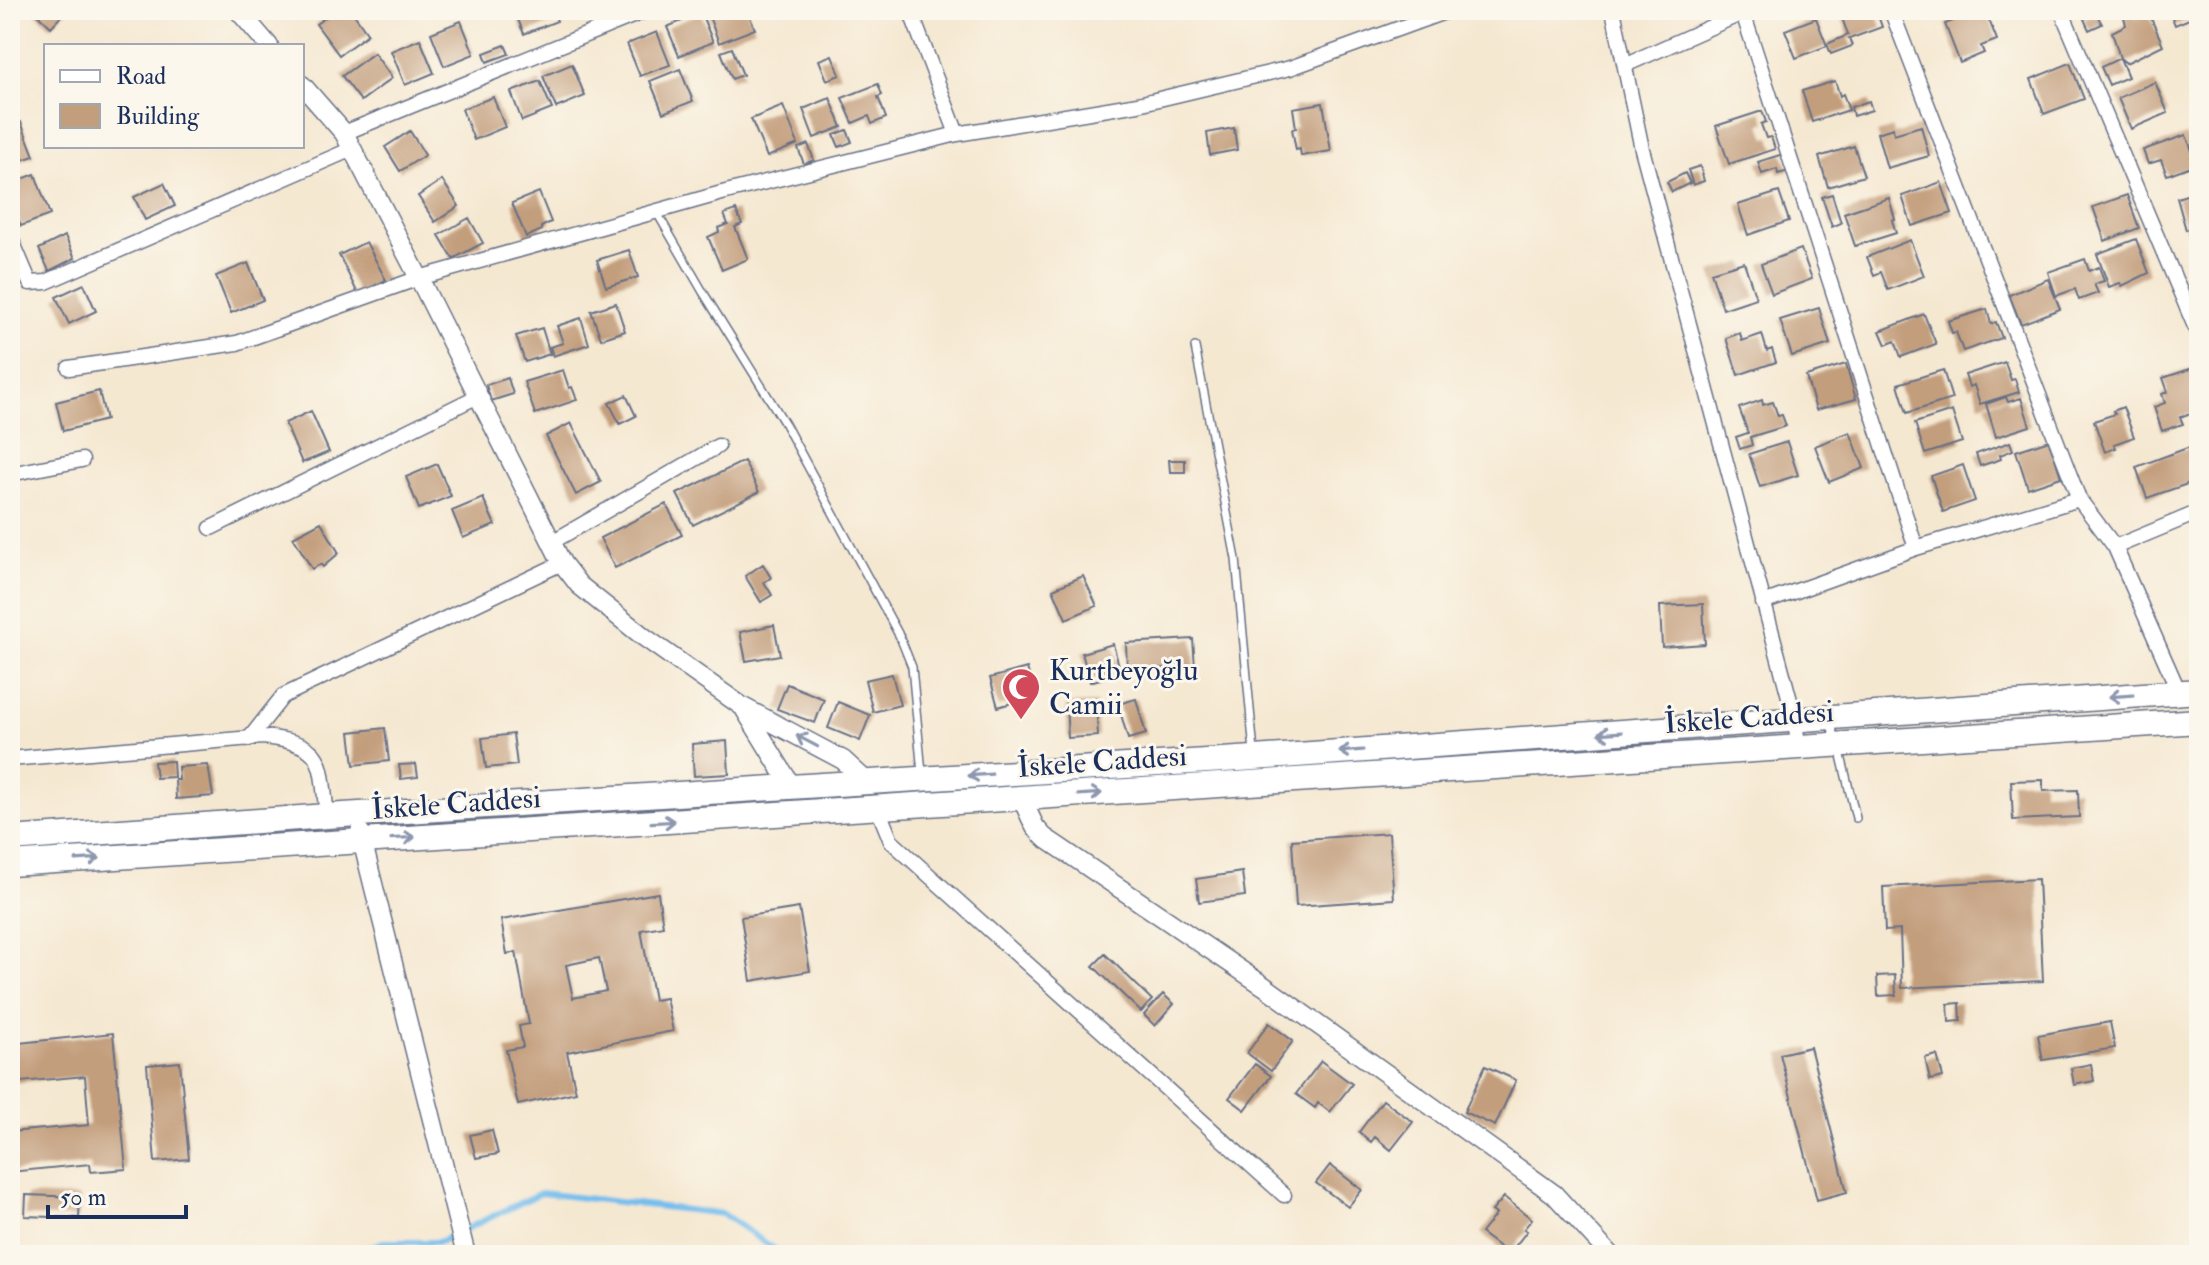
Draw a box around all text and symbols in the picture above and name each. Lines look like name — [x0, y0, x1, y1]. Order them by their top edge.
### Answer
legend — [44, 44, 304, 148]
text: Road — [116, 61, 166, 92]
text: Building — [116, 101, 200, 132]
place label: Kurtbeyoğlu Camii — [1049, 652, 1198, 723]
mosque icon: Kurtbeyoğlu Camii — [1000, 666, 1042, 721]
one-way arrow — [2108, 689, 2135, 704]
street label: İskele Caddesi — [1663, 693, 1835, 742]
one-way arrow — [1598, 726, 1624, 741]
one-way arrow — [796, 733, 819, 749]
street label: İskele Caddesi — [1016, 737, 1188, 786]
one-way arrow — [1338, 744, 1365, 759]
one-way arrow — [967, 768, 994, 783]
street label: İskele Caddesi — [370, 779, 542, 828]
one-way arrow — [1076, 786, 1103, 801]
one-way arrow — [649, 814, 676, 829]
one-way arrow — [389, 830, 416, 845]
one-way arrow — [74, 851, 101, 866]
scale bar — [48, 1169, 186, 1219]
text: 50 m — [60, 1182, 107, 1213]

